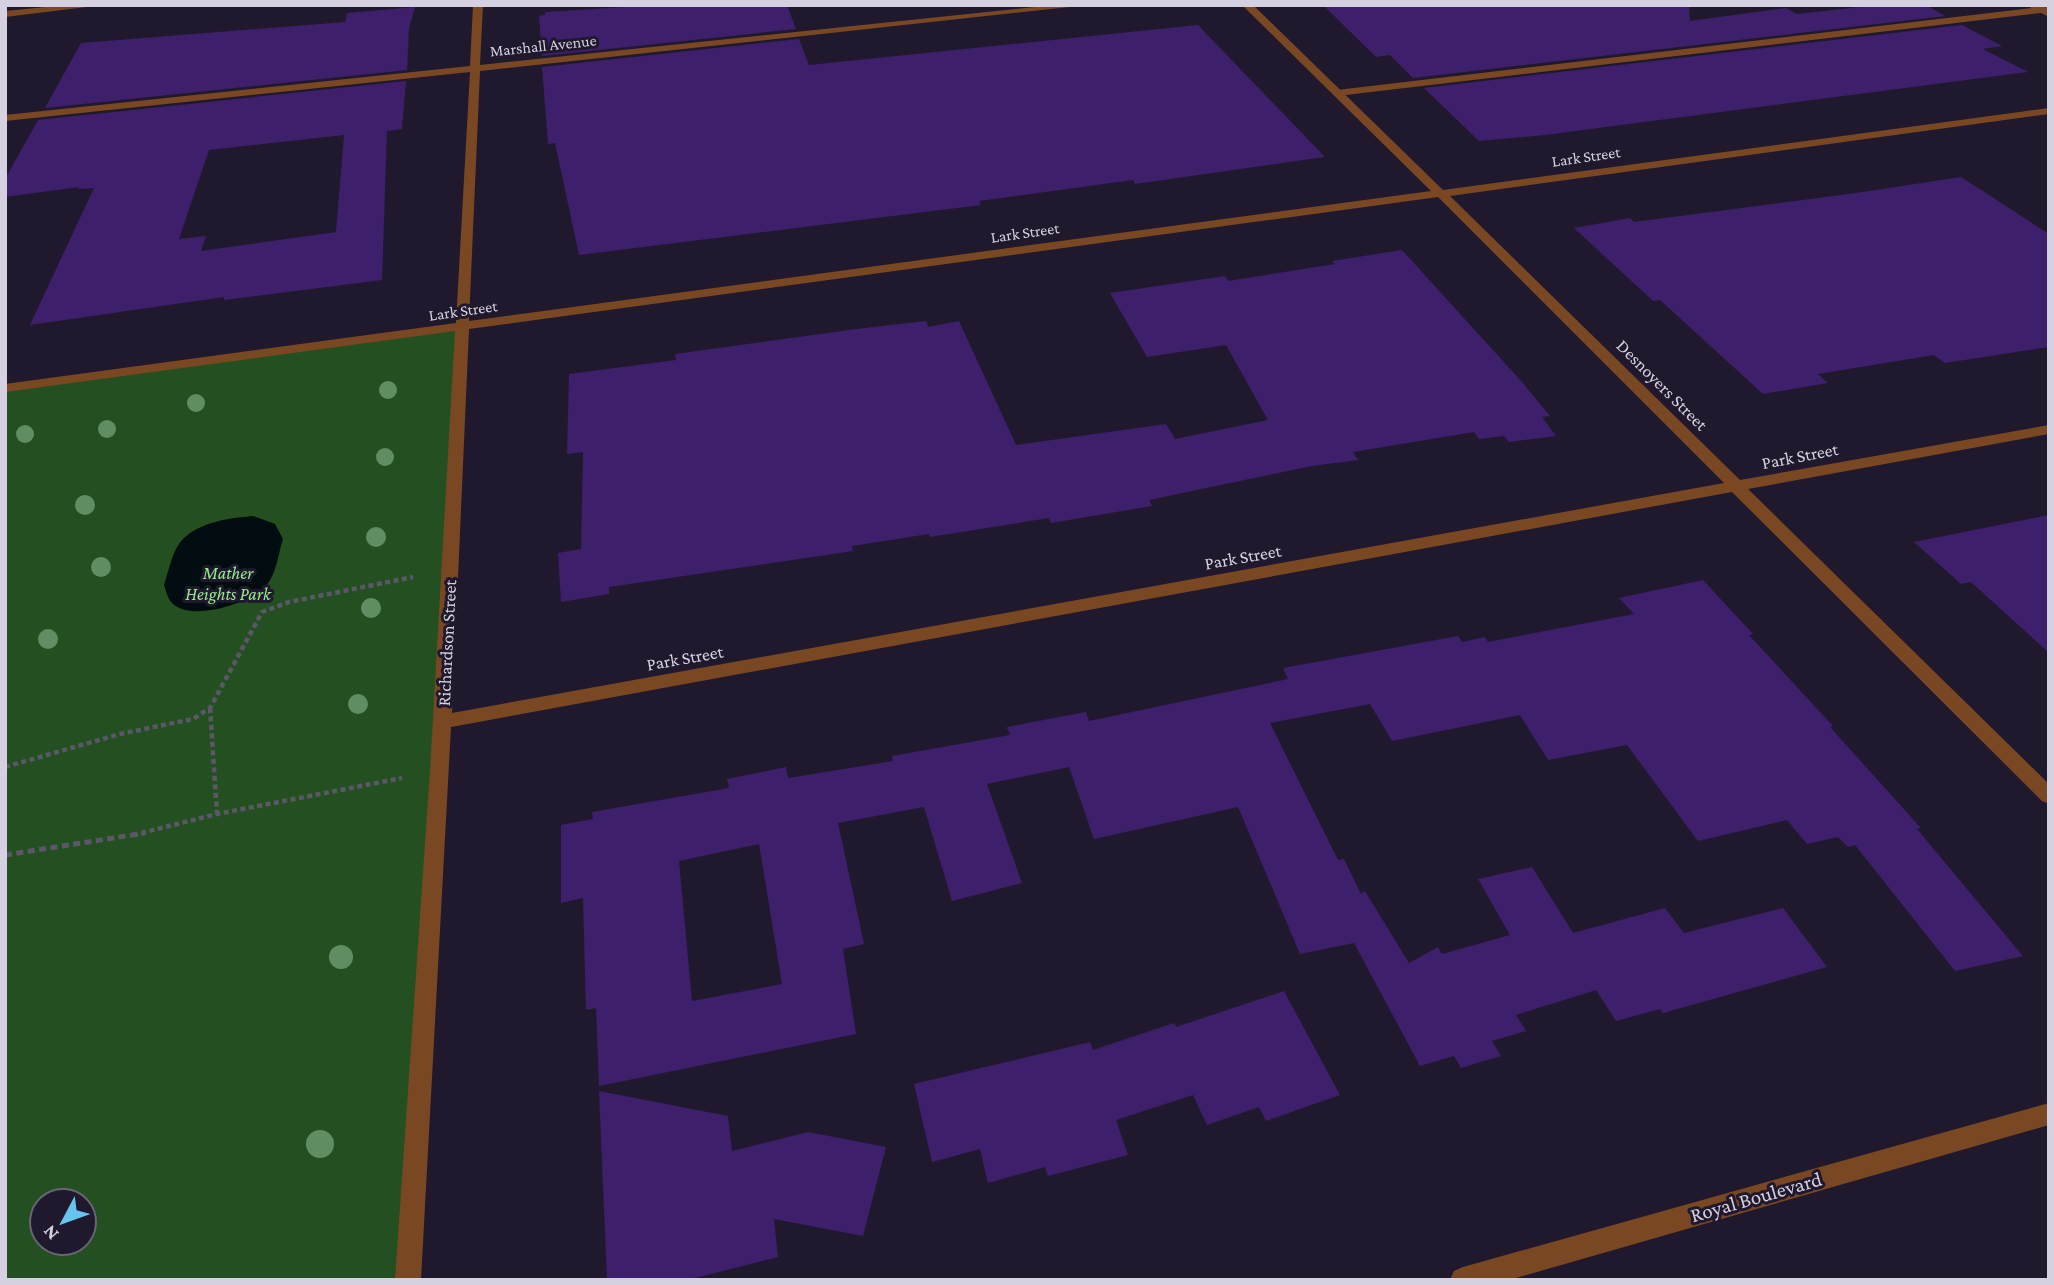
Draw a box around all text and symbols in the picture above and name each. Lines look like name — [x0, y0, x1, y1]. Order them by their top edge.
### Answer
street label: Marshall Avenue — [489, 31, 597, 60]
street label: Lark Street — [1551, 143, 1622, 170]
street label: Lark Street — [990, 219, 1061, 246]
street label: Lark Street — [428, 297, 499, 324]
street label: Desnoyers Street — [1612, 335, 1712, 435]
street label: Park Street — [1760, 439, 1841, 473]
street label: Park Street — [1203, 540, 1284, 574]
park label: Mather Heights Park — [185, 563, 272, 604]
street label: Richardson Street — [434, 578, 460, 707]
street label: Park Street — [645, 641, 726, 675]
street label: Royal Boulevard — [1688, 1167, 1824, 1227]
north arrow — [28, 1187, 98, 1257]
text: N — [38, 1221, 63, 1245]

